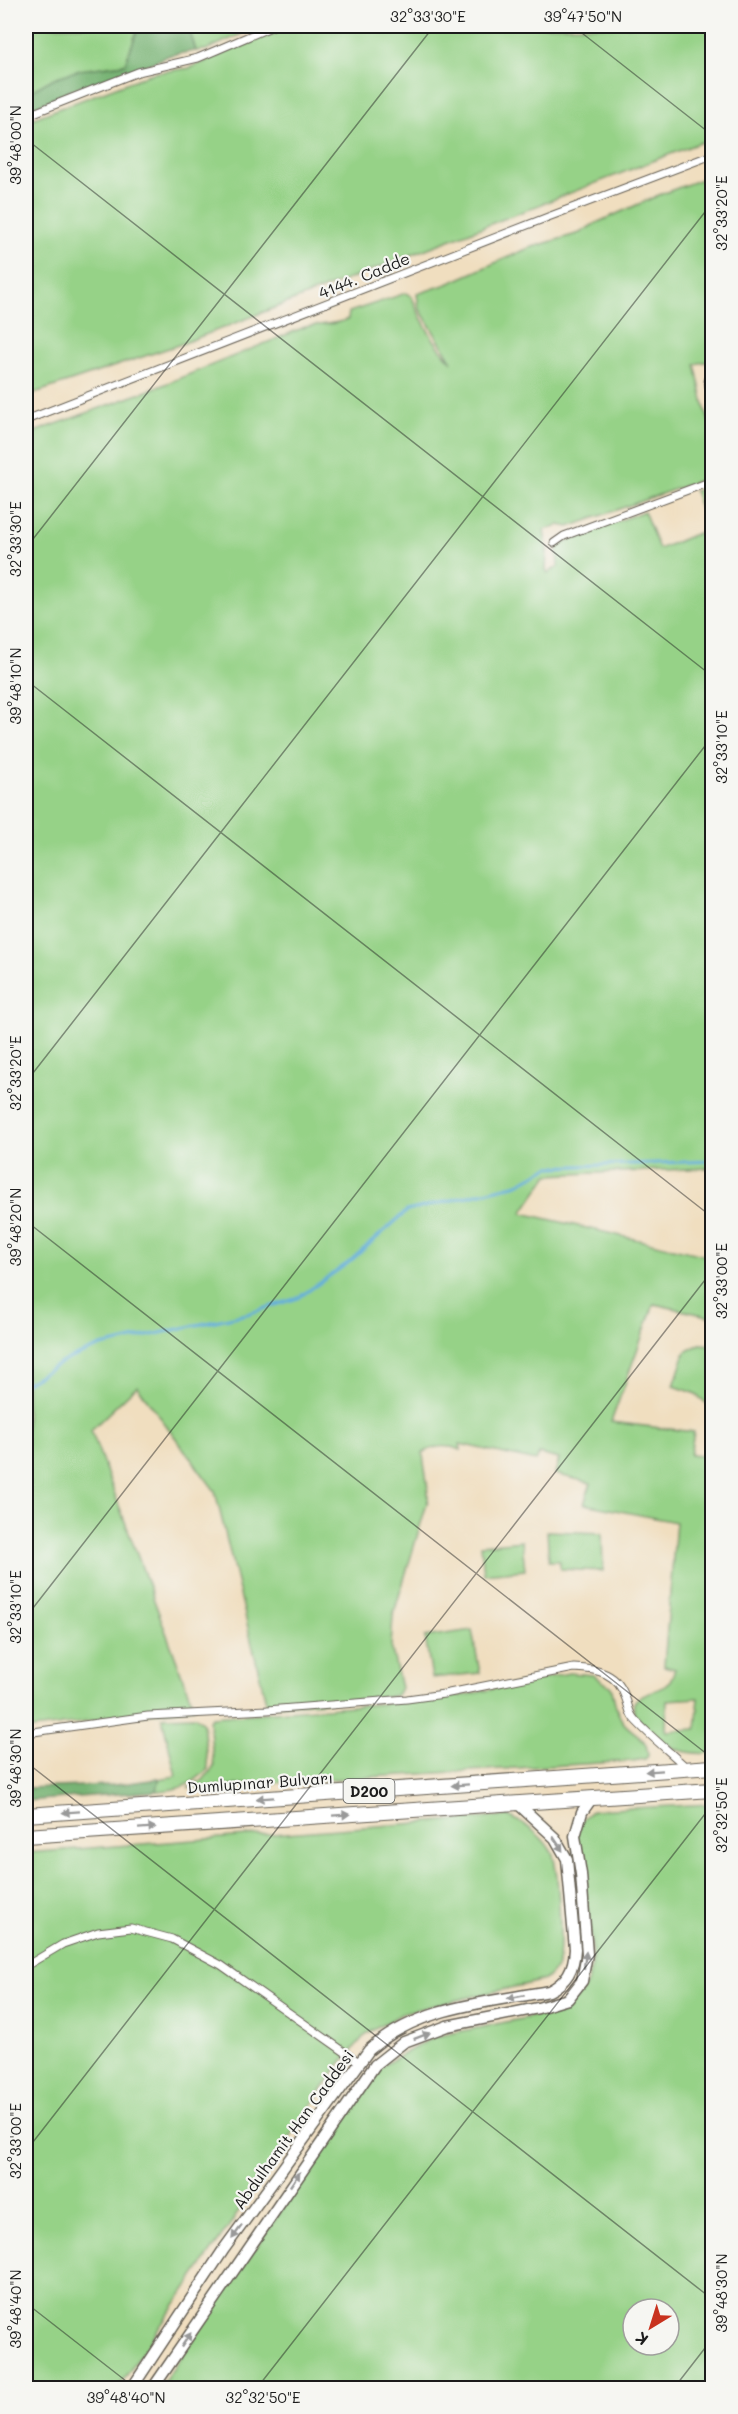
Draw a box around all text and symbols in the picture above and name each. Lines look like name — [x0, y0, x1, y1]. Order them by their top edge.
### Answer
text: 32°33'30"E — [390, 6, 466, 26]
text: 39°47'50"N — [544, 6, 622, 26]
text: 39°48'00"N — [5, 105, 25, 185]
text: 32°33'20"E — [711, 175, 731, 251]
street label: 4144. Cadde — [315, 247, 413, 303]
text: 32°33'30"E — [5, 501, 25, 577]
text: 39°48'10"N — [5, 648, 25, 724]
text: 32°33'10"E — [711, 710, 731, 784]
text: 32°33'20"E — [5, 1035, 25, 1111]
text: 39°48'20"N — [5, 1188, 25, 1266]
text: 32°33'00"E — [711, 1242, 731, 1319]
text: 32°33'10"E — [5, 1570, 25, 1644]
text: 39°48'30"N — [5, 1728, 25, 1808]
street label: Dumlupınar Bulvarı — [186, 1766, 334, 1798]
one-way arrow — [645, 1766, 664, 1776]
text: 32°32'50"E — [711, 1777, 731, 1853]
road number: D200 — [344, 1779, 394, 1803]
one-way arrow — [450, 1780, 469, 1789]
one-way arrow — [256, 1793, 275, 1803]
one-way arrow — [61, 1807, 80, 1816]
one-way arrow — [332, 1810, 351, 1820]
one-way arrow — [137, 1823, 156, 1833]
one-way arrow — [552, 1835, 564, 1851]
one-way arrow — [581, 1951, 590, 1970]
one-way arrow — [506, 1993, 525, 2002]
one-way arrow — [413, 2030, 431, 2040]
street label: Abdulhamit Han Caddesi — [228, 2045, 358, 2213]
text: 32°33'00"E — [5, 2102, 25, 2179]
one-way arrow — [289, 2171, 300, 2187]
one-way arrow — [231, 2224, 243, 2239]
text: 39°48'30"N — [711, 2253, 731, 2333]
text: 39°48'40"N — [5, 2269, 25, 2349]
north arrow — [621, 2297, 681, 2357]
text: K — [631, 2328, 652, 2351]
one-way arrow — [180, 2332, 191, 2348]
text: 39°48'40"N — [86, 2387, 166, 2407]
text: 32°32'50"E — [225, 2387, 301, 2407]

